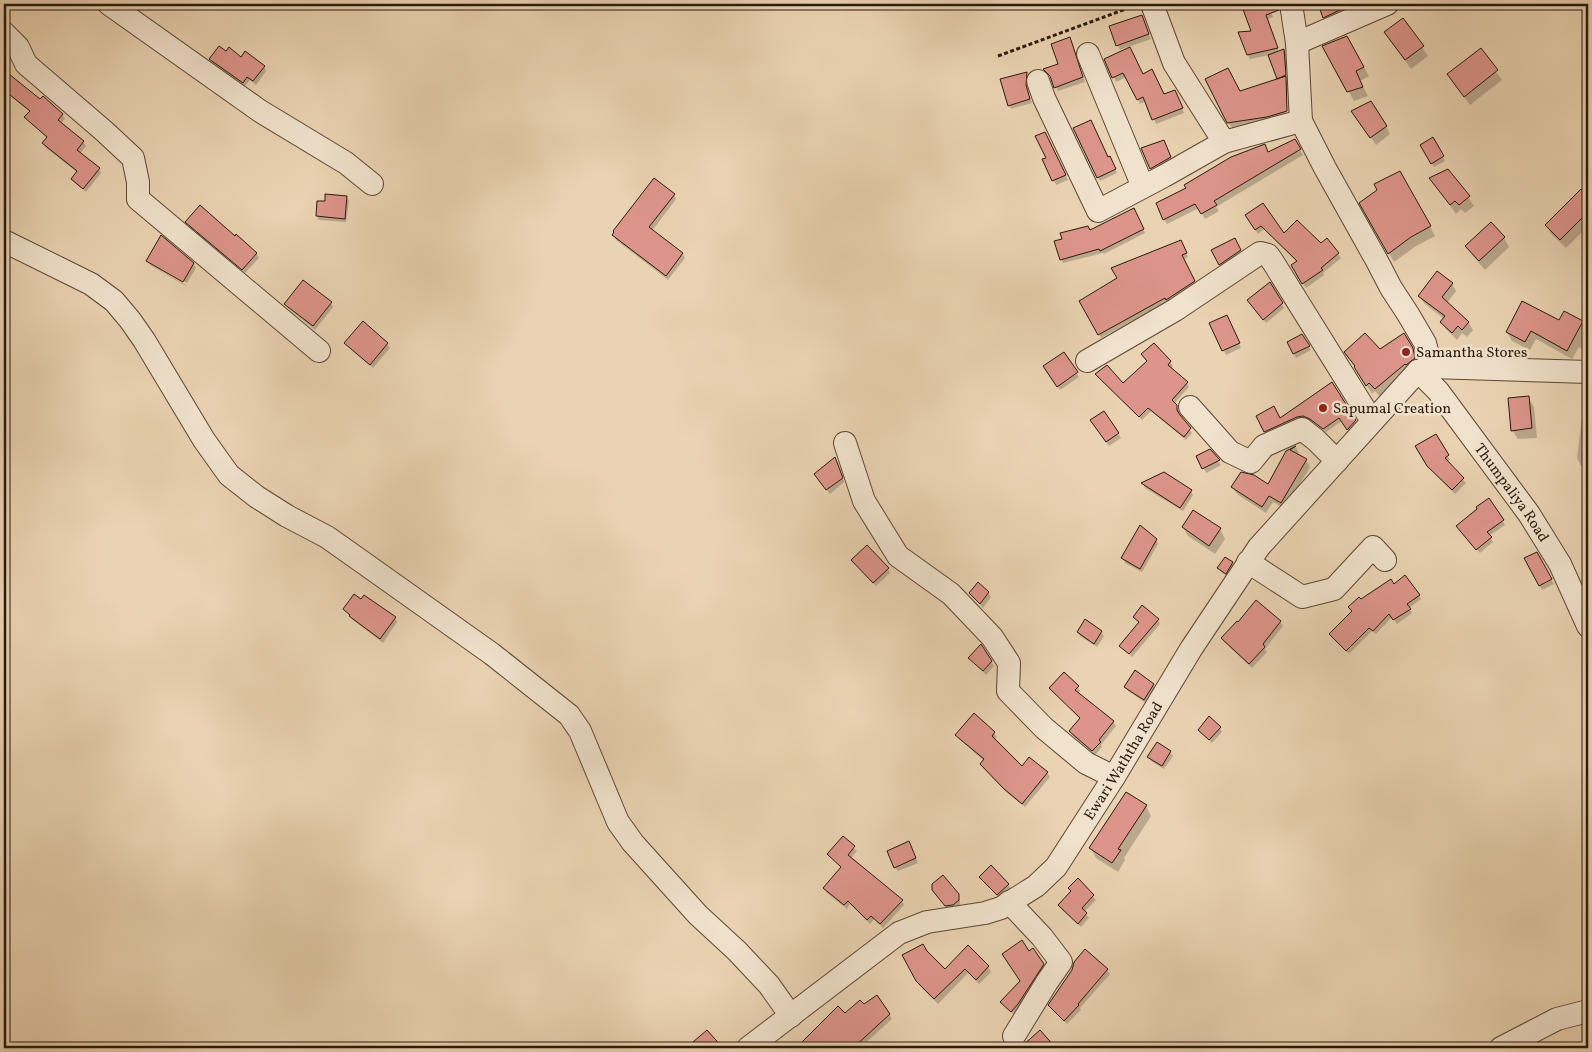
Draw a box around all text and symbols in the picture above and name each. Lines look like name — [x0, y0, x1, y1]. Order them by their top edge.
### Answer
place label: Samantha Stores — [1416, 343, 1527, 364]
marker: Samantha Stores — [1400, 346, 1412, 358]
place label: Sapumal Creation — [1333, 399, 1451, 420]
marker: Sapumal Creation — [1317, 402, 1329, 414]
street label: Thumpaliya Road — [1468, 440, 1553, 547]
street label: Ewari Waththa Road — [1080, 698, 1169, 825]

